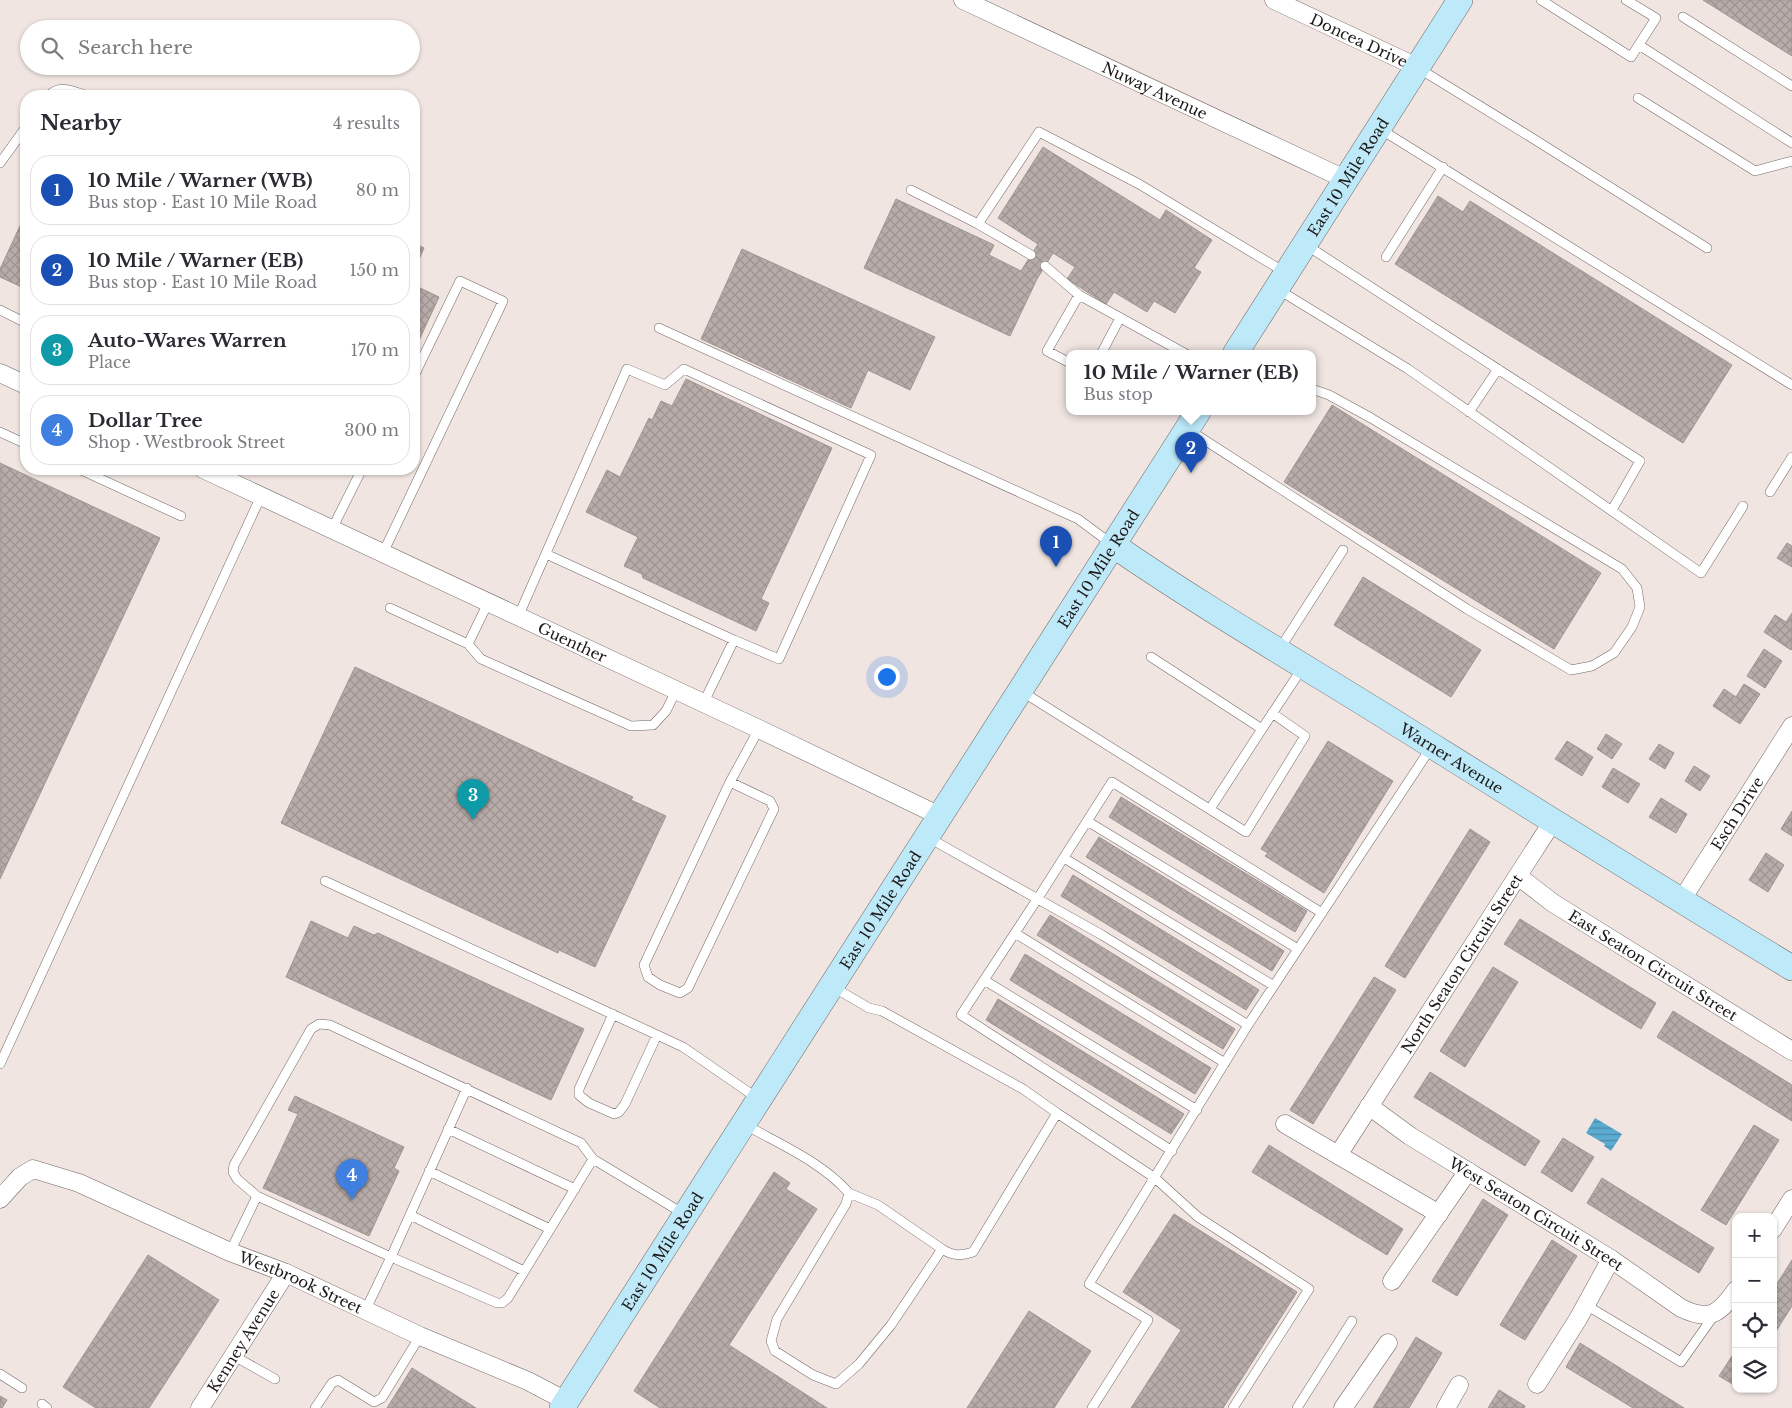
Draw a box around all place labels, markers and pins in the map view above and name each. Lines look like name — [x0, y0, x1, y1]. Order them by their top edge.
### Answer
pin: 2 — [1175, 432, 1207, 473]
pin: 1 — [1040, 526, 1072, 567]
pin: 3 — [457, 779, 489, 820]
pin: 4 — [336, 1159, 368, 1200]

